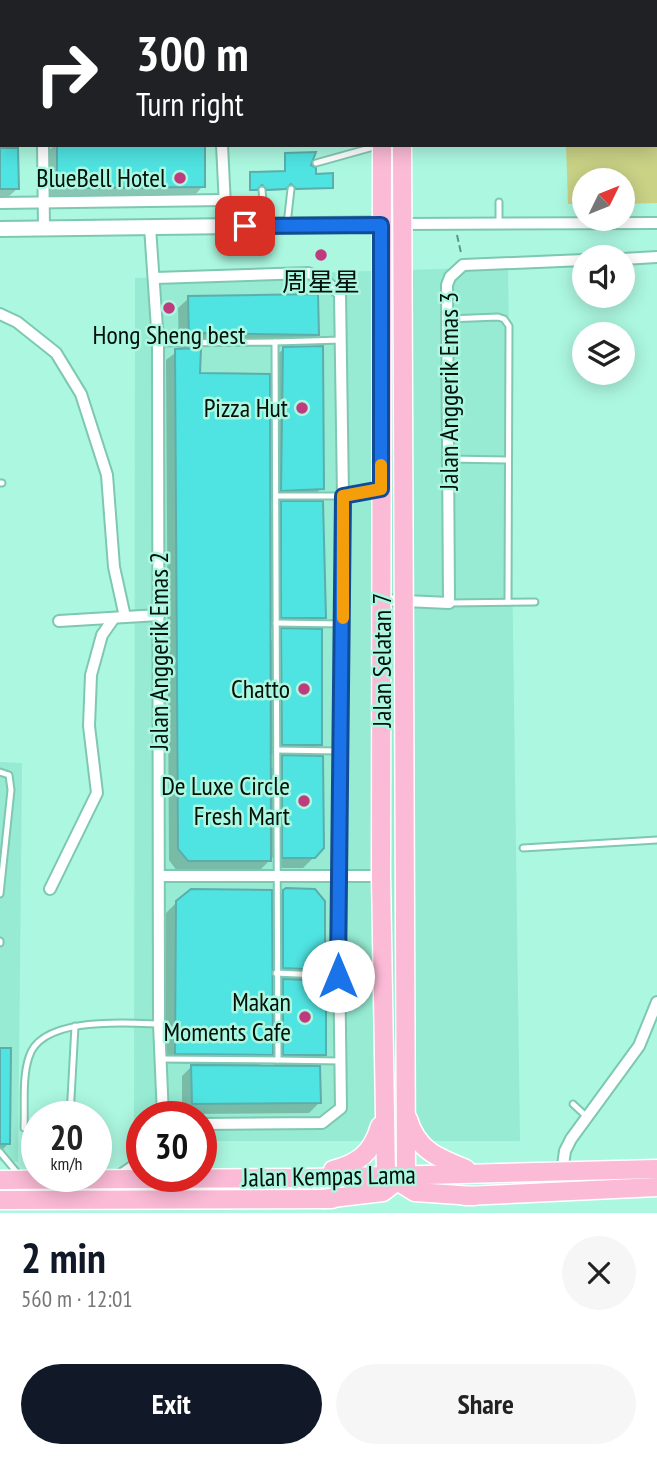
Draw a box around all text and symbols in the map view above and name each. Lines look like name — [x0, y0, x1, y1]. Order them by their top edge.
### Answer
text: 300 m — [136, 21, 249, 85]
icon: right — [21, 28, 112, 119]
text: Turn right — [136, 83, 244, 125]
place label: BlueBell Hotel — [36, 161, 166, 194]
north arrow — [572, 168, 635, 231]
map controls — [572, 168, 635, 385]
marker: BlueBell Hotel — [172, 170, 188, 186]
pin — [215, 196, 275, 256]
icon: arrive — [226, 207, 264, 245]
button: sound — [572, 245, 635, 308]
marker: 周星星 — [313, 247, 329, 263]
place label: 周星星 — [282, 265, 360, 298]
street label: Jalan Anggerik Emas 3 — [432, 292, 465, 491]
marker: Hong Sheng best — [161, 300, 177, 316]
place label: Hong Sheng best — [93, 318, 245, 351]
button: layers — [572, 322, 635, 385]
place label: Pizza Hut — [204, 391, 288, 424]
marker: Pizza Hut — [294, 400, 310, 416]
street label: Jalan Anggerik Emas 2 — [142, 552, 175, 751]
street label: Jalan Selatan 7 — [365, 593, 398, 728]
place label: Chatto — [231, 672, 290, 705]
marker: Chatto — [296, 681, 312, 697]
place label: De Luxe Circle Fresh Mart — [161, 769, 290, 832]
marker: De Luxe Circle Fresh Mart — [296, 793, 312, 809]
position arrow — [301, 939, 375, 1013]
place label: Makan Moments Cafe — [163, 985, 291, 1048]
marker: Makan Moments Cafe — [297, 1009, 313, 1025]
speed limit sign: 30 — [126, 1101, 217, 1192]
text: 20 — [50, 1114, 83, 1160]
text: km/h — [51, 1152, 82, 1175]
street label: Jalan Kempas Lama — [241, 1157, 416, 1194]
text: 2 min — [21, 1230, 106, 1285]
button: close — [562, 1236, 636, 1310]
text: 560 m · 12:01 — [21, 1284, 133, 1313]
button: Exit — [21, 1364, 322, 1444]
button: Share — [336, 1364, 636, 1444]

